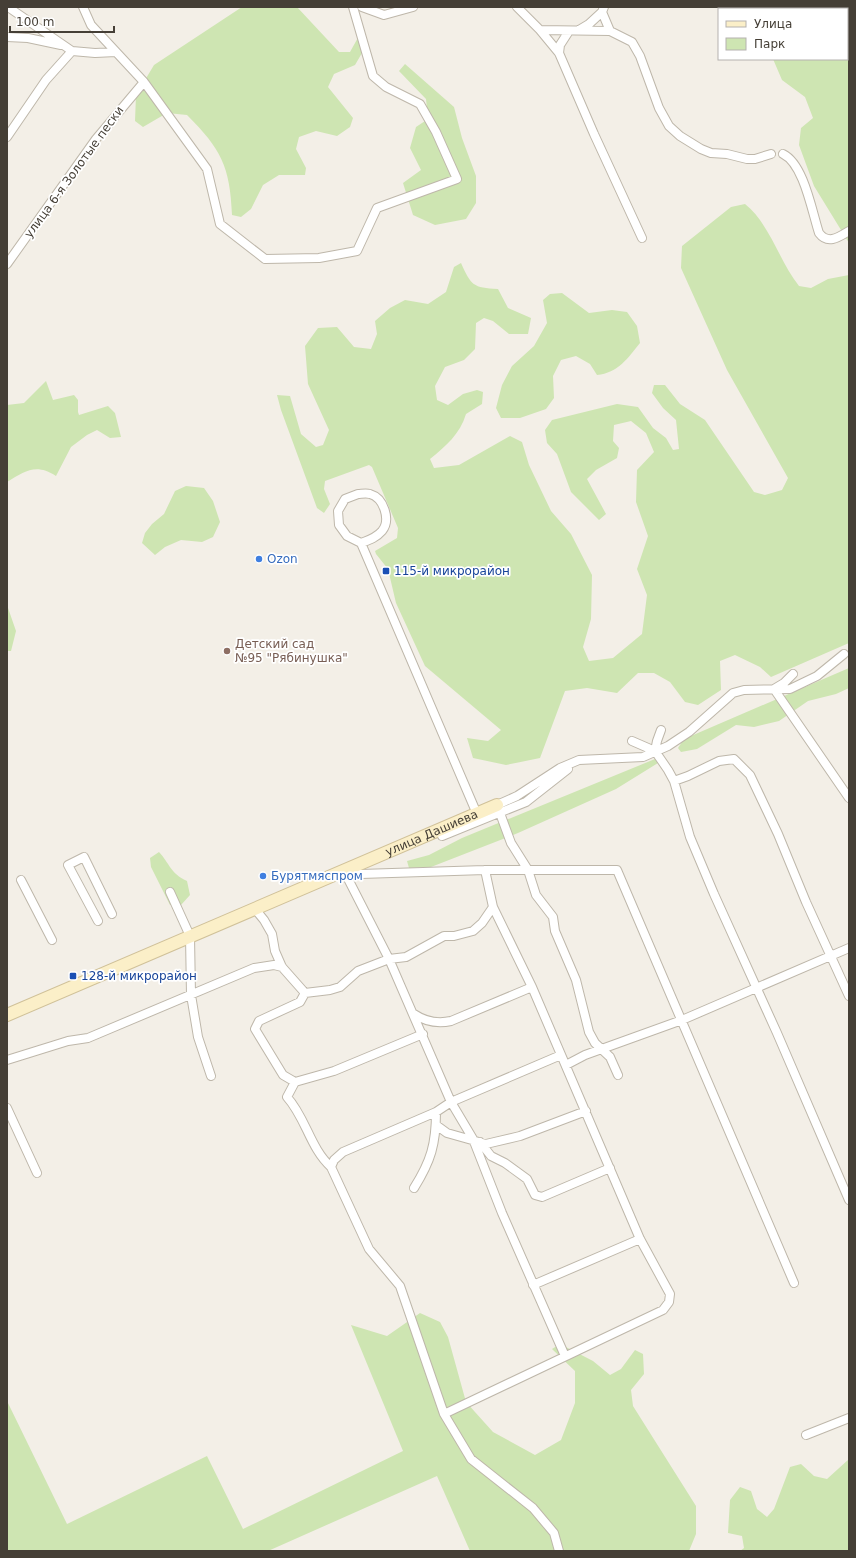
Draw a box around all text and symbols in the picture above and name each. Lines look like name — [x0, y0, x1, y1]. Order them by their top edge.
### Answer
scale bar — [10, 8, 114, 34]
legend — [718, 8, 848, 60]
text: 100 m — [16, 15, 54, 29]
text: Улица — [754, 17, 792, 31]
text: Парк — [754, 37, 785, 51]
street label: улица 6-я Золотые пески — [21, 103, 127, 241]
place label: Ozon — [267, 552, 298, 566]
marker: Ozon — [254, 554, 264, 564]
place label: 115-й микрорайон — [394, 564, 510, 578]
marker: 115-й микрорайон — [381, 566, 391, 576]
place label: Детский сад №95 "Рябинушка" — [235, 637, 348, 665]
marker: Детский сад №95 "Рябинушка" — [222, 646, 232, 656]
street label: улица Дашиева — [383, 807, 480, 859]
place label: Бурятмяспром — [271, 869, 363, 883]
marker: Бурятмяспром — [258, 871, 268, 881]
place label: 128-й микрорайон — [81, 969, 197, 983]
marker: 128-й микрорайон — [68, 971, 78, 981]

